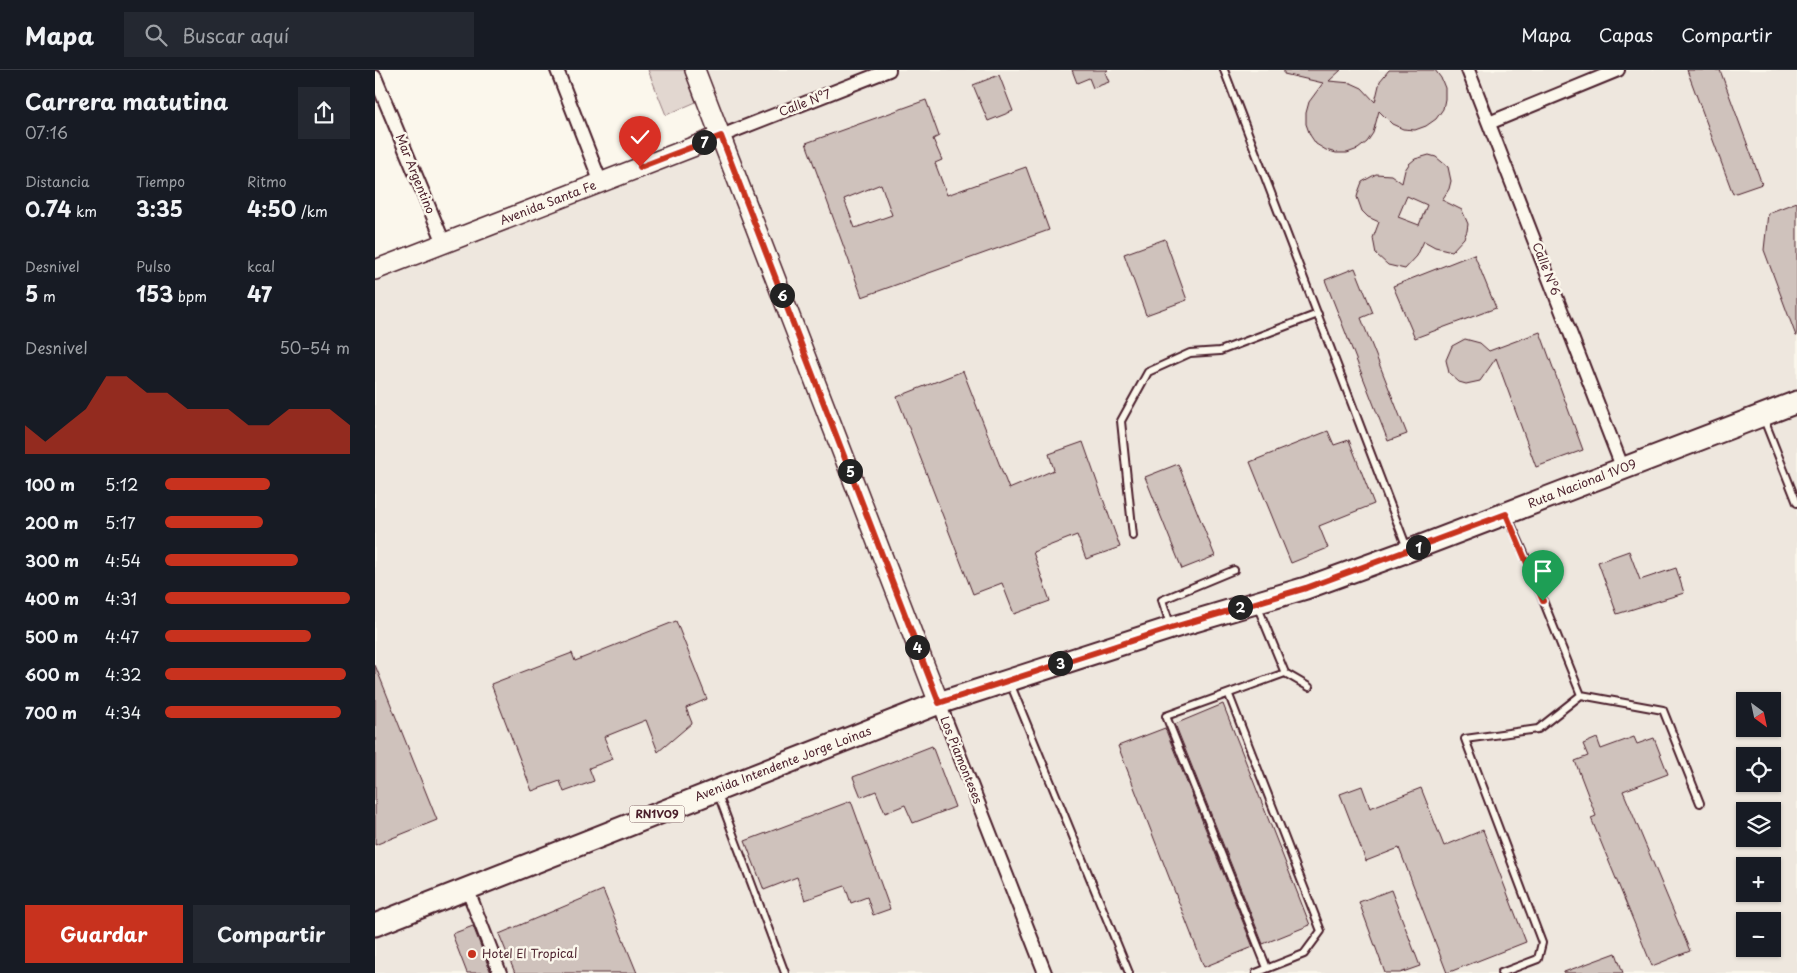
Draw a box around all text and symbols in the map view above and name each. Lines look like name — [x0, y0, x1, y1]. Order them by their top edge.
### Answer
search box — [124, 12, 474, 57]
text: Mapa — [25, 17, 94, 53]
icon: search — [142, 21, 170, 49]
text: Buscar aquí — [182, 21, 289, 49]
text: Mapa — [1521, 21, 1571, 48]
text: Capas — [1599, 21, 1653, 48]
text: Compartir — [1681, 21, 1772, 48]
text: Carrera matutina — [25, 84, 228, 117]
street label: Calle Nº7 — [776, 84, 834, 120]
button: share — [298, 87, 350, 139]
pin — [619, 116, 661, 167]
text: 07:16 — [25, 120, 68, 144]
icon: check — [626, 123, 654, 151]
pin: 7 — [691, 130, 717, 154]
street label: Mar Argentino — [392, 131, 440, 217]
text: 7 — [700, 132, 709, 153]
text: Distancia — [25, 171, 90, 192]
text: Tiempo — [136, 171, 185, 192]
text: Ritmo — [247, 171, 286, 192]
street label: Avenida Santa Fe — [497, 175, 599, 229]
text: 0.74 — [25, 192, 71, 224]
text: 3:35 — [136, 192, 183, 224]
text: 4:50 — [247, 192, 296, 224]
text: km — [71, 201, 97, 222]
text: /km — [296, 201, 328, 222]
street label: Calle Nº6 — [1529, 239, 1565, 298]
text: Desnivel — [25, 256, 80, 277]
text: Pulso — [136, 256, 171, 277]
text: kcal — [247, 256, 275, 277]
text: 5 — [25, 277, 38, 309]
text: 153 — [136, 277, 173, 309]
text: 47 — [247, 277, 272, 309]
pin: 6 — [769, 282, 795, 308]
text: 6 — [778, 285, 787, 306]
text: m — [38, 286, 56, 307]
text: bpm — [173, 286, 207, 307]
text: Desnivel — [25, 335, 87, 359]
text: 50–54 m — [279, 335, 350, 359]
street label: Ruta Nacional 1V09 — [1525, 454, 1639, 512]
pin: 5 — [837, 458, 863, 484]
text: 5 — [846, 461, 855, 482]
text: 100 m — [25, 472, 75, 496]
text: 5:12 — [105, 472, 138, 496]
text: 200 m — [25, 510, 79, 534]
text: 5:17 — [105, 510, 136, 534]
pin: 1 — [1405, 534, 1431, 560]
text: 1 — [1415, 537, 1422, 558]
text: 300 m — [25, 548, 79, 572]
text: 4:54 — [105, 548, 141, 572]
pin — [1522, 550, 1564, 601]
icon: arrive — [1529, 557, 1557, 585]
text: 400 m — [25, 586, 79, 610]
text: 4:31 — [105, 586, 137, 610]
pin: 2 — [1227, 594, 1253, 620]
text: 2 — [1236, 597, 1245, 618]
text: 500 m — [25, 624, 78, 648]
text: 4:47 — [105, 624, 139, 648]
pin: 4 — [905, 634, 929, 660]
text: 4 — [913, 637, 922, 658]
pin: 3 — [1047, 650, 1073, 676]
text: 3 — [1056, 653, 1065, 674]
text: 600 m — [25, 662, 79, 686]
text: 4:32 — [105, 662, 142, 686]
north arrow — [1736, 692, 1781, 738]
map controls — [1736, 692, 1781, 957]
text: 700 m — [25, 700, 77, 724]
text: 4:34 — [105, 700, 141, 724]
street label: Los Piamonteses — [936, 713, 988, 806]
street label: Avenida Intendente Jorge Loinas — [692, 721, 874, 805]
button: locate — [1736, 747, 1781, 792]
button: layers — [1736, 802, 1781, 847]
road number: RN1V09 — [629, 806, 685, 822]
button: + — [1736, 857, 1781, 902]
button: Guardar — [25, 905, 183, 963]
button: Compartir — [193, 905, 350, 963]
button: − — [1736, 912, 1781, 957]
place label: Hotel El Tropical — [482, 944, 577, 962]
marker: Hotel El Tropical — [466, 948, 478, 960]

